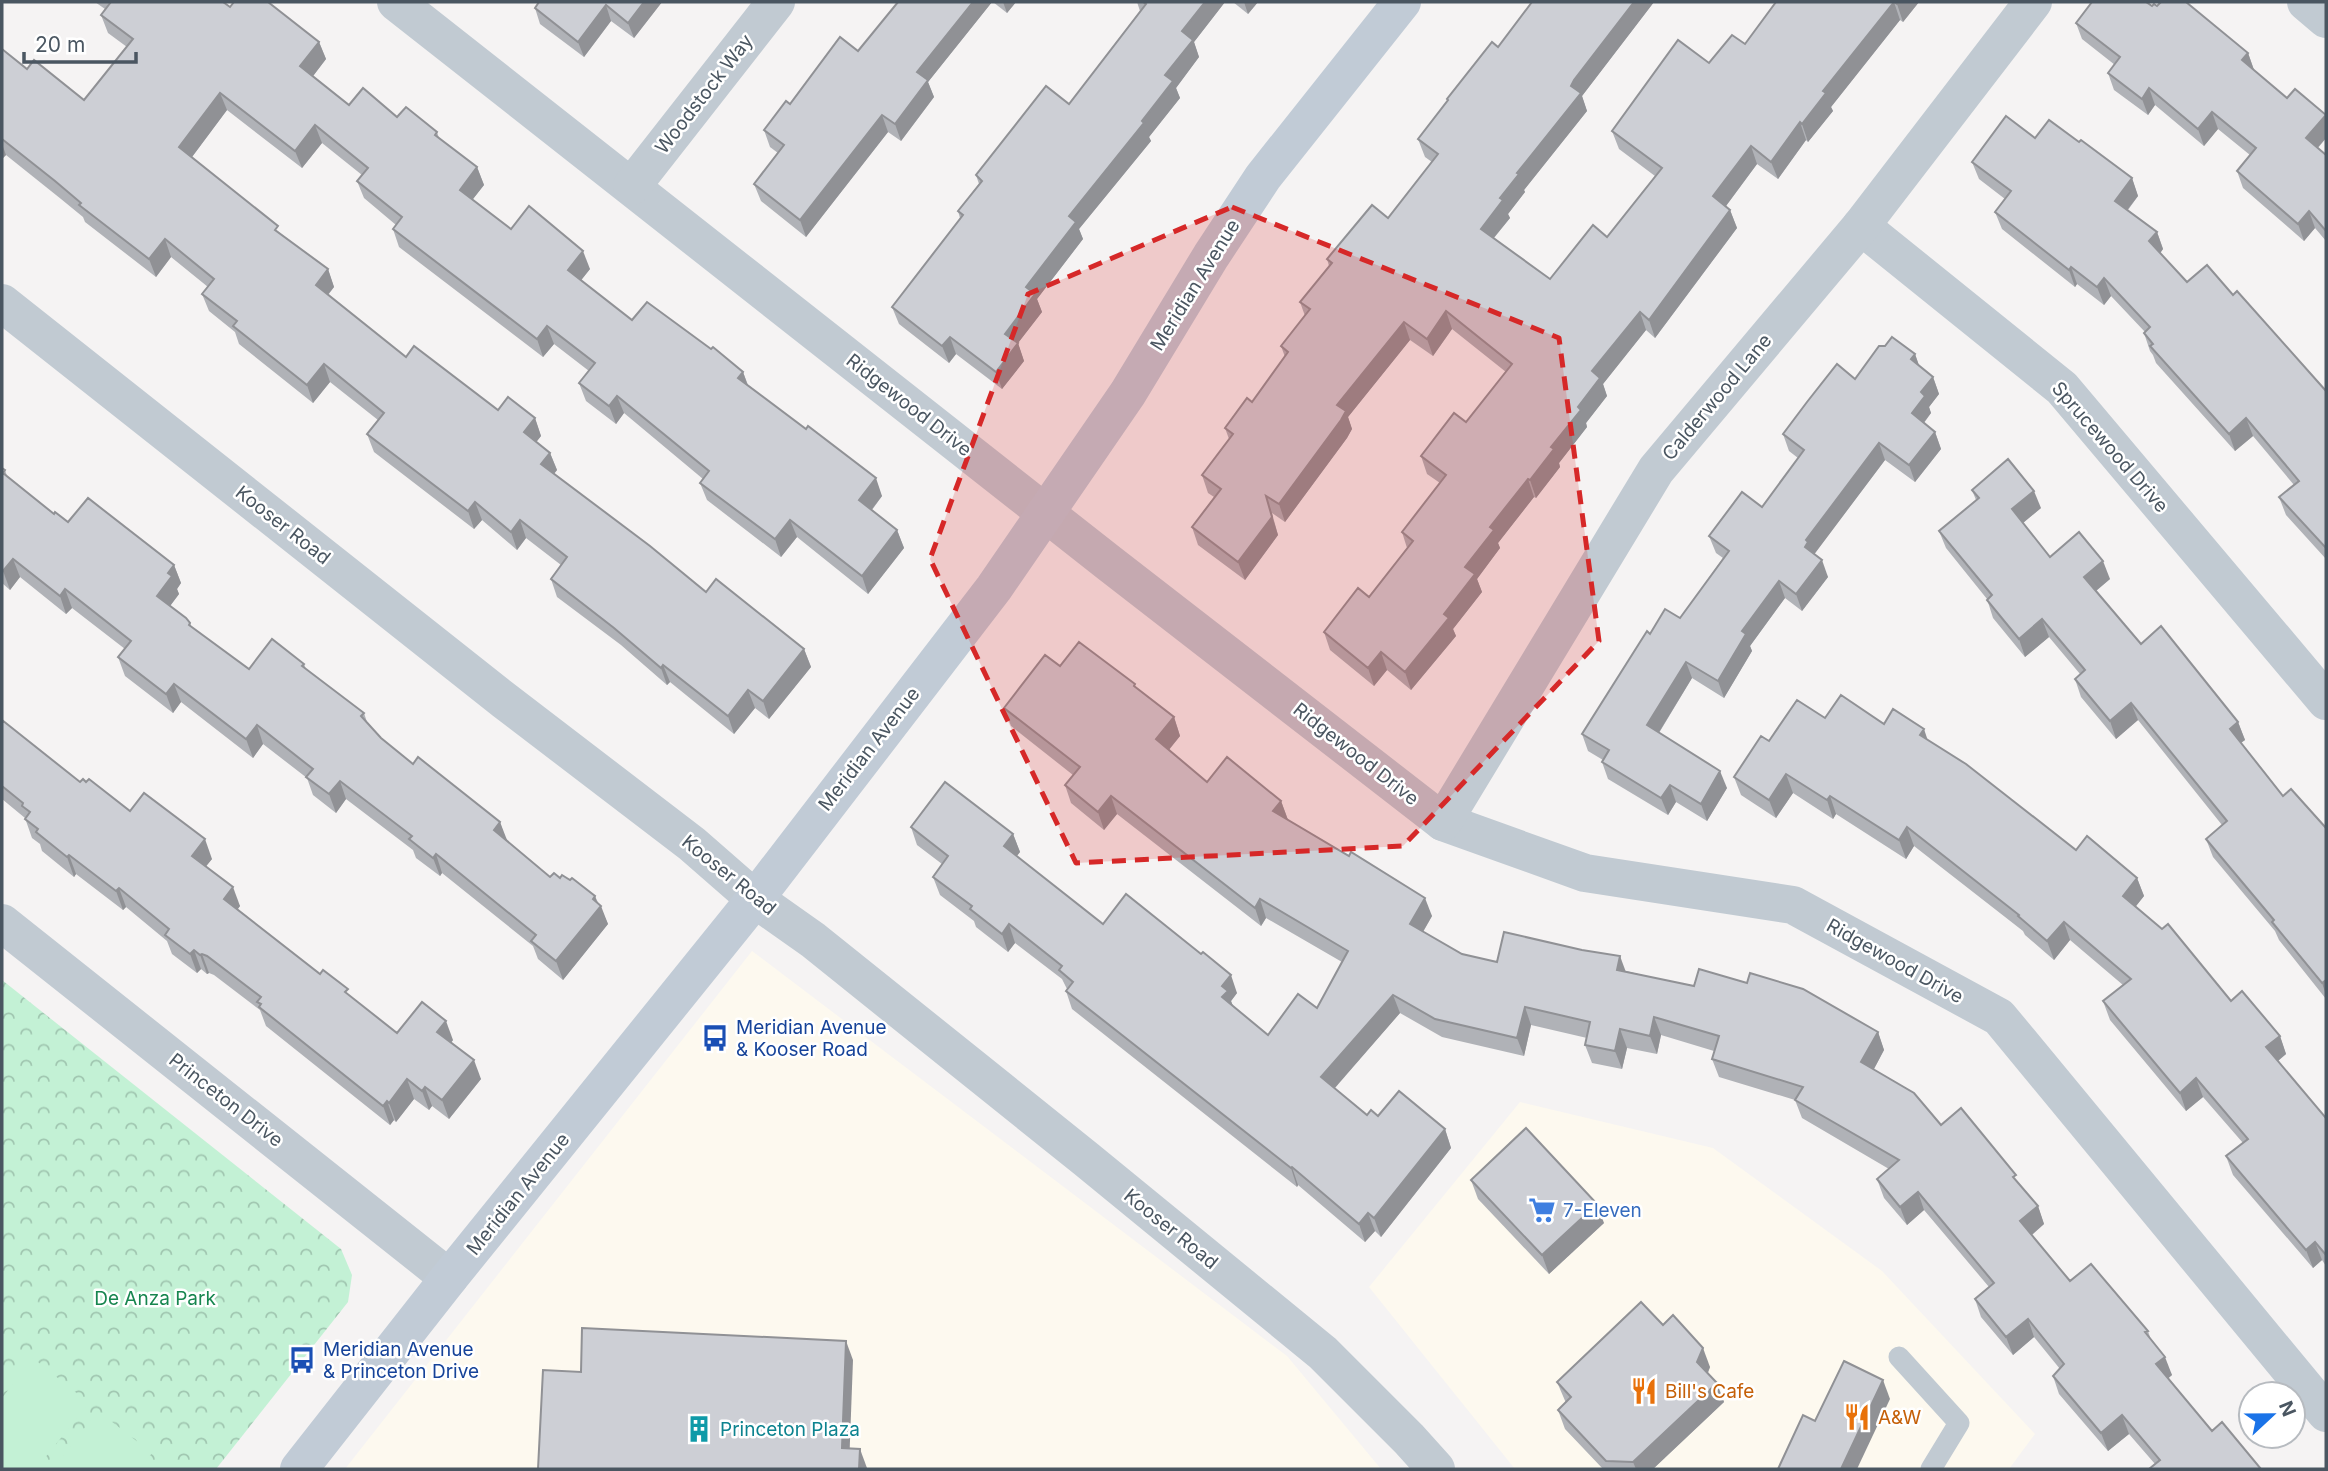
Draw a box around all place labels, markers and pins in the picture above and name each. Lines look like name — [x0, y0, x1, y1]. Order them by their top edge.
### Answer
place label: Meridian Avenue & Kooser Road — [736, 1016, 887, 1061]
bus stop icon: Meridian Avenue & Kooser Road — [700, 1023, 730, 1053]
supermarket icon: 7-Eleven — [1527, 1195, 1557, 1225]
place label: 7-Eleven — [1563, 1199, 1642, 1222]
place label: Meridian Avenue & Princeton Drive — [323, 1338, 479, 1383]
bus stop icon: Meridian Avenue & Princeton Drive — [287, 1345, 317, 1375]
restaurant icon: Bill's Cafe — [1629, 1376, 1659, 1406]
place label: Bill's Cafe — [1665, 1380, 1754, 1403]
restaurant icon: A&W — [1842, 1402, 1872, 1432]
place label: A&W — [1878, 1406, 1922, 1429]
building icon: Princeton Plaza — [684, 1414, 714, 1444]
place label: Princeton Plaza — [720, 1418, 860, 1441]

